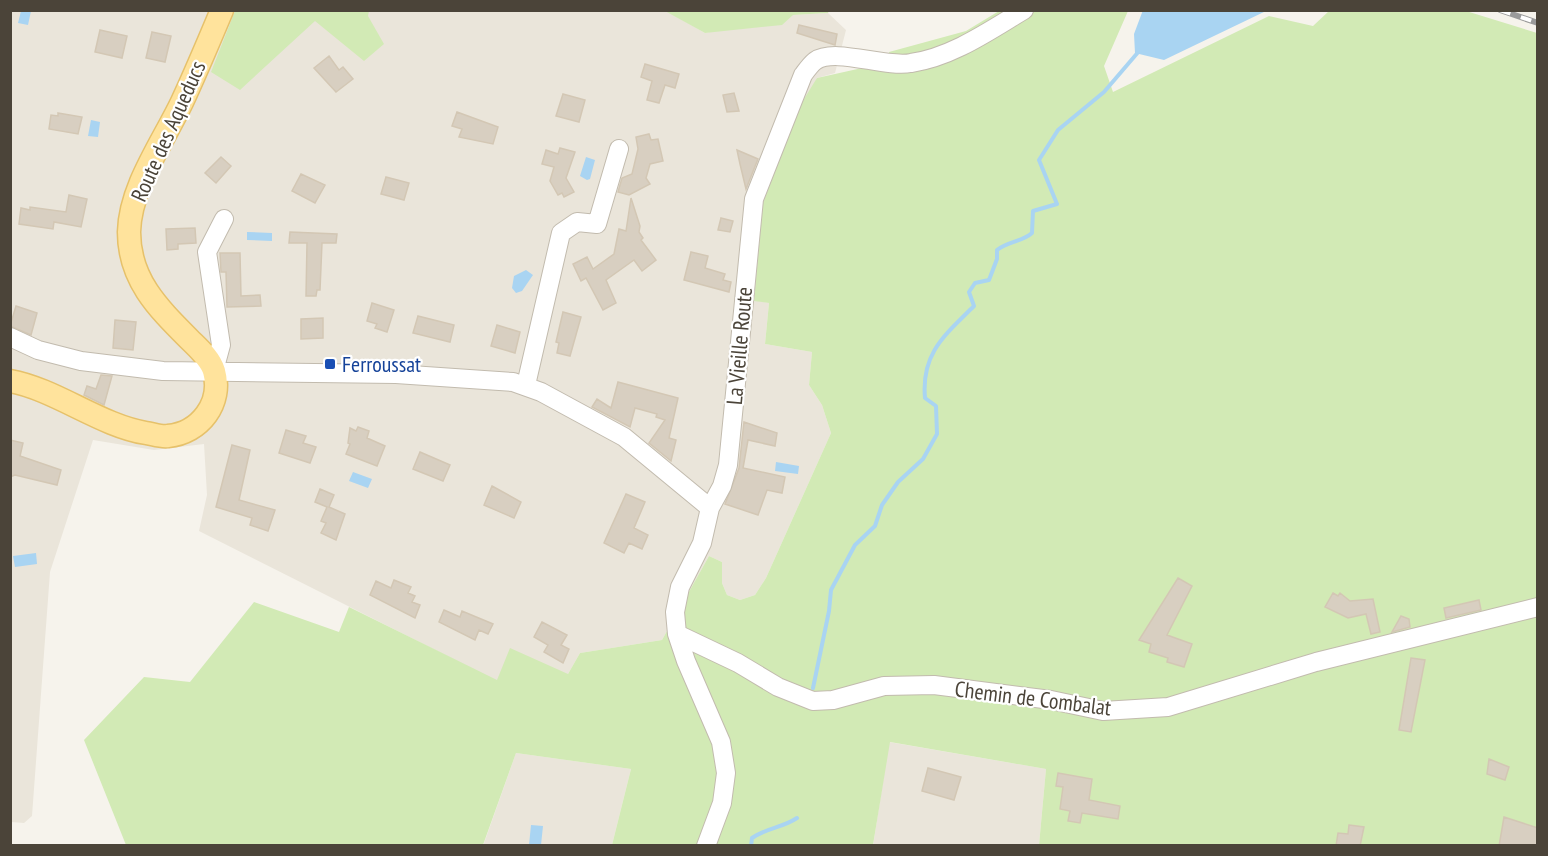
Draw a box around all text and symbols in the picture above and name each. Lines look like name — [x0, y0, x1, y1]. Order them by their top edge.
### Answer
street label: Route des Aqueducs — [124, 56, 212, 206]
street label: La Vieille Route — [720, 286, 758, 406]
place label: Ferroussat — [342, 350, 421, 378]
marker: Ferroussat — [323, 357, 337, 371]
street label: Chemin de Combalat — [953, 675, 1113, 721]

